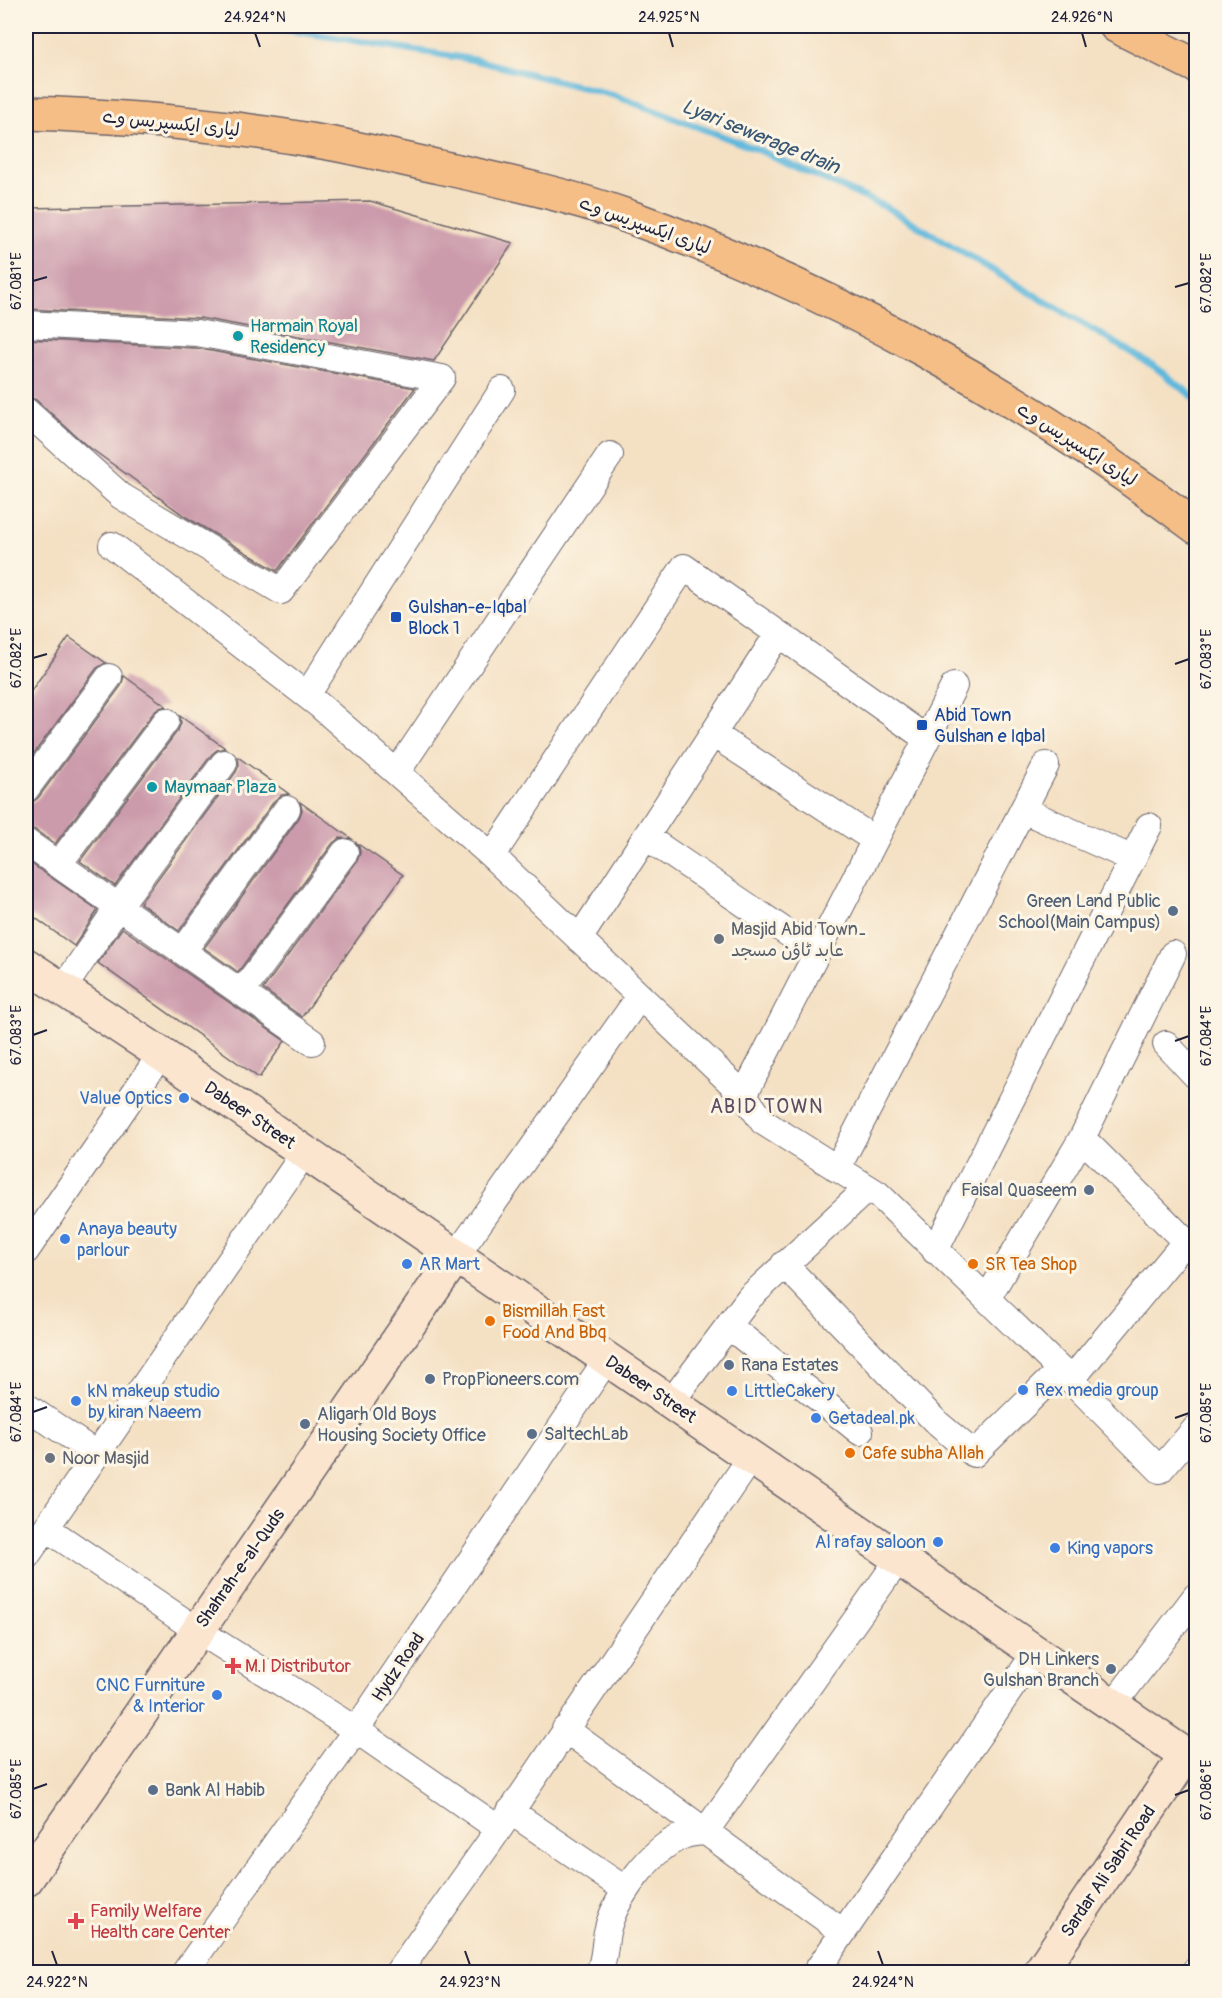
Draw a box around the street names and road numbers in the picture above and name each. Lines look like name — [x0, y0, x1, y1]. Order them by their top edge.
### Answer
street label: لیاری ایکسپریس وے — [101, 105, 241, 142]
street label: لیاری ایکسپریس وے — [576, 191, 714, 260]
street label: لیاری ایکسپریس وے — [1013, 397, 1141, 492]
street label: Dabeer Street — [200, 1076, 300, 1155]
street label: Dabeer Street — [601, 1350, 701, 1429]
street label: Shahrah-e-al-Quds — [191, 1504, 290, 1632]
street label: Hydz Road — [367, 1628, 430, 1706]
street label: Sardar Ali Sabri Road — [1056, 1801, 1161, 1942]

